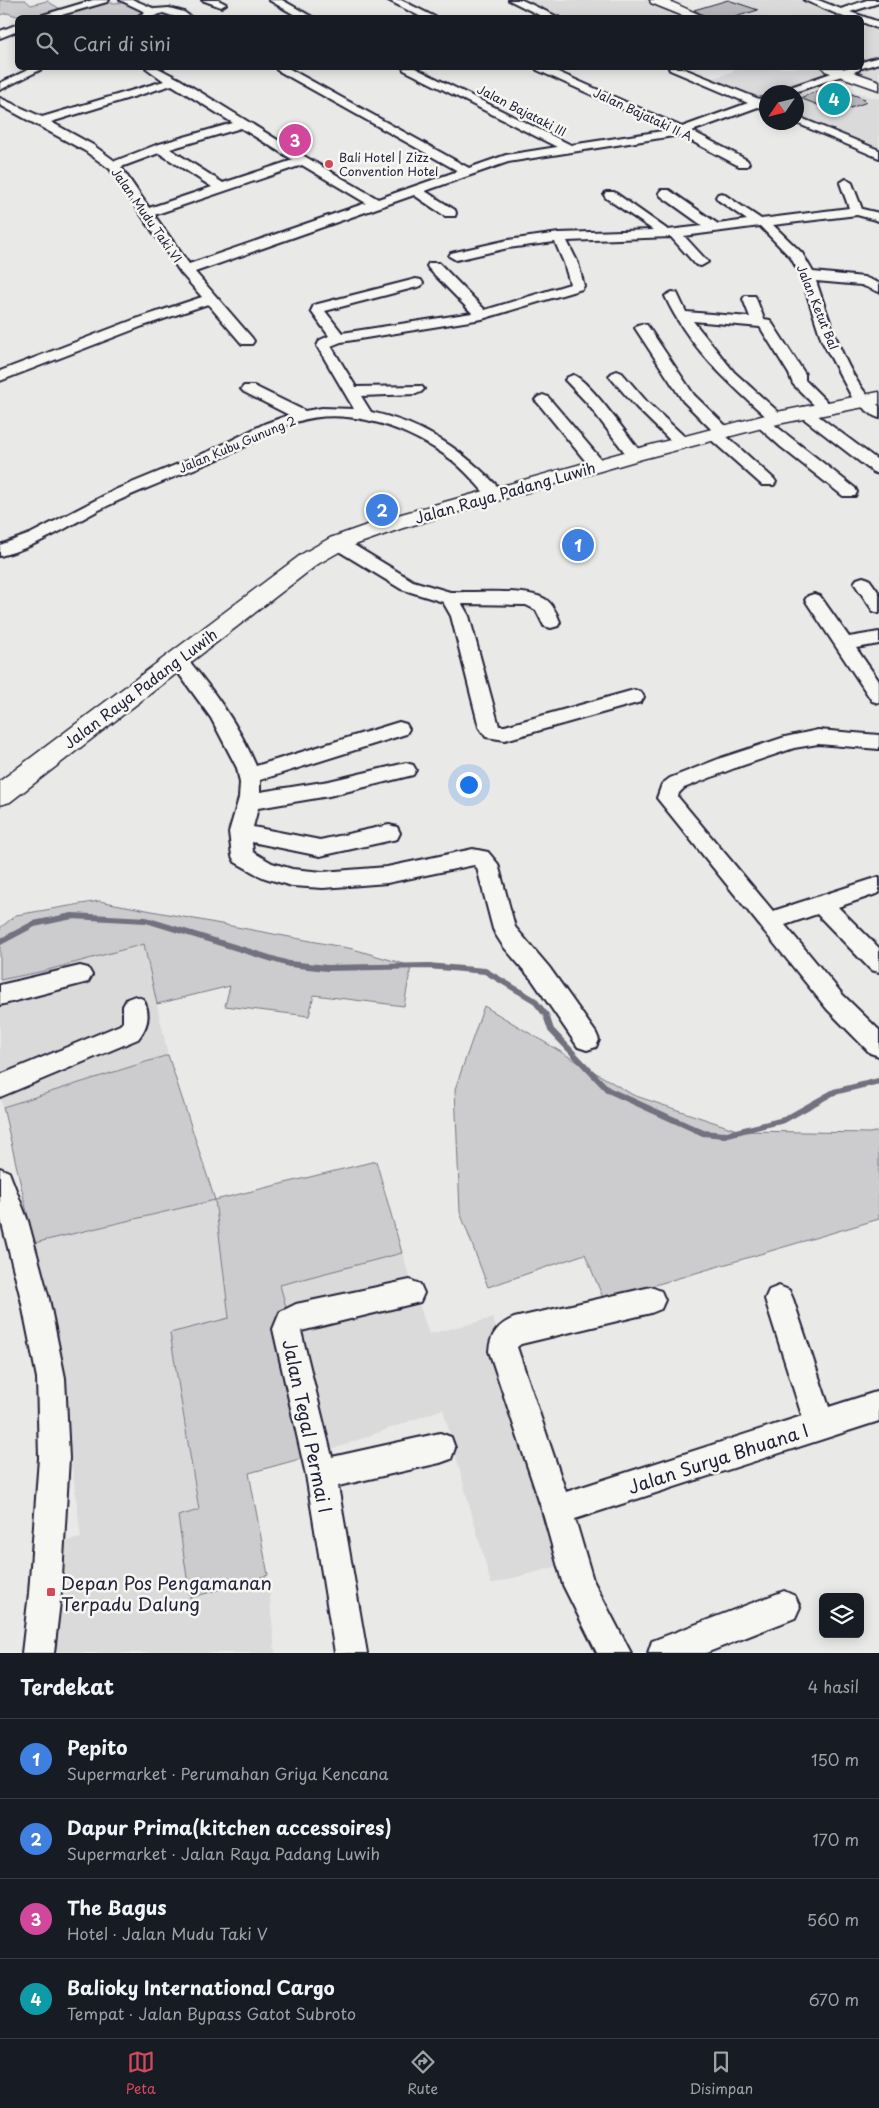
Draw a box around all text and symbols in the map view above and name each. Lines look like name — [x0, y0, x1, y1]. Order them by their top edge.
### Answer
search box — [15, 15, 864, 70]
icon: search — [33, 29, 61, 57]
text: Cari di sini — [73, 29, 171, 57]
street label: Jalan Bajataki III — [474, 80, 570, 140]
pin: 4 — [818, 80, 850, 118]
street label: Jalan Bajataki II A — [591, 83, 695, 145]
north arrow — [759, 85, 804, 130]
pin: 3 — [279, 121, 311, 159]
place label: Bali Hotel | Zizz Convention Hotel — [339, 148, 438, 180]
marker: Bali Hotel | Zizz Convention Hotel — [323, 158, 335, 170]
street label: Jalan Mudu Taki VI — [107, 164, 187, 266]
street label: Jalan Ketut Bal — [793, 262, 843, 352]
street label: Jalan Kubu Gunung 2 — [175, 411, 299, 477]
street label: Jalan Raya Padang Luwih — [412, 455, 598, 529]
pin: 2 — [366, 491, 398, 529]
pin: 1 — [562, 526, 594, 564]
street label: Jalan Raya Padang Luwih — [58, 622, 222, 754]
your location — [456, 772, 482, 798]
street label: Jalan Tegal Permai I — [276, 1337, 340, 1515]
street label: Jalan Surya Bhuana I — [624, 1416, 812, 1500]
place label: Depan Pos Pengamanan Terpadu Dalung — [61, 1569, 272, 1617]
marker: Depan Pos Pengamanan Terpadu Dalung — [45, 1586, 57, 1598]
map controls — [819, 1593, 864, 1638]
button: layers — [819, 1593, 864, 1638]
text: Terdekat — [20, 1670, 114, 1702]
text: 4 hasil — [808, 1674, 859, 1698]
text: Pepito — [67, 1733, 127, 1761]
text: 1 — [32, 1747, 40, 1771]
text: 150 m — [811, 1747, 859, 1771]
text: Supermarket · Perumahan Griya Kencana — [67, 1761, 389, 1785]
text: Dapur Prima(kitchen accessoires) — [67, 1813, 392, 1841]
text: 2 — [30, 1827, 42, 1851]
text: 170 m — [813, 1827, 859, 1851]
text: Supermarket · Jalan Raya Padang Luwih — [67, 1841, 380, 1865]
text: The Bagus — [67, 1893, 167, 1921]
text: 3 — [31, 1907, 41, 1931]
text: 560 m — [807, 1907, 859, 1931]
text: Hotel · Jalan Mudu Taki V — [67, 1921, 268, 1945]
text: Balioky International Cargo — [67, 1973, 335, 2001]
text: 4 — [31, 1987, 41, 2011]
text: 670 m — [809, 1987, 859, 2011]
text: Tempat · Jalan Bypass Gatot Subroto — [67, 2001, 356, 2025]
tab: Peta — [126, 2048, 156, 2099]
tab: Rute — [407, 2048, 438, 2099]
tab: Disimpan — [689, 2048, 753, 2099]

